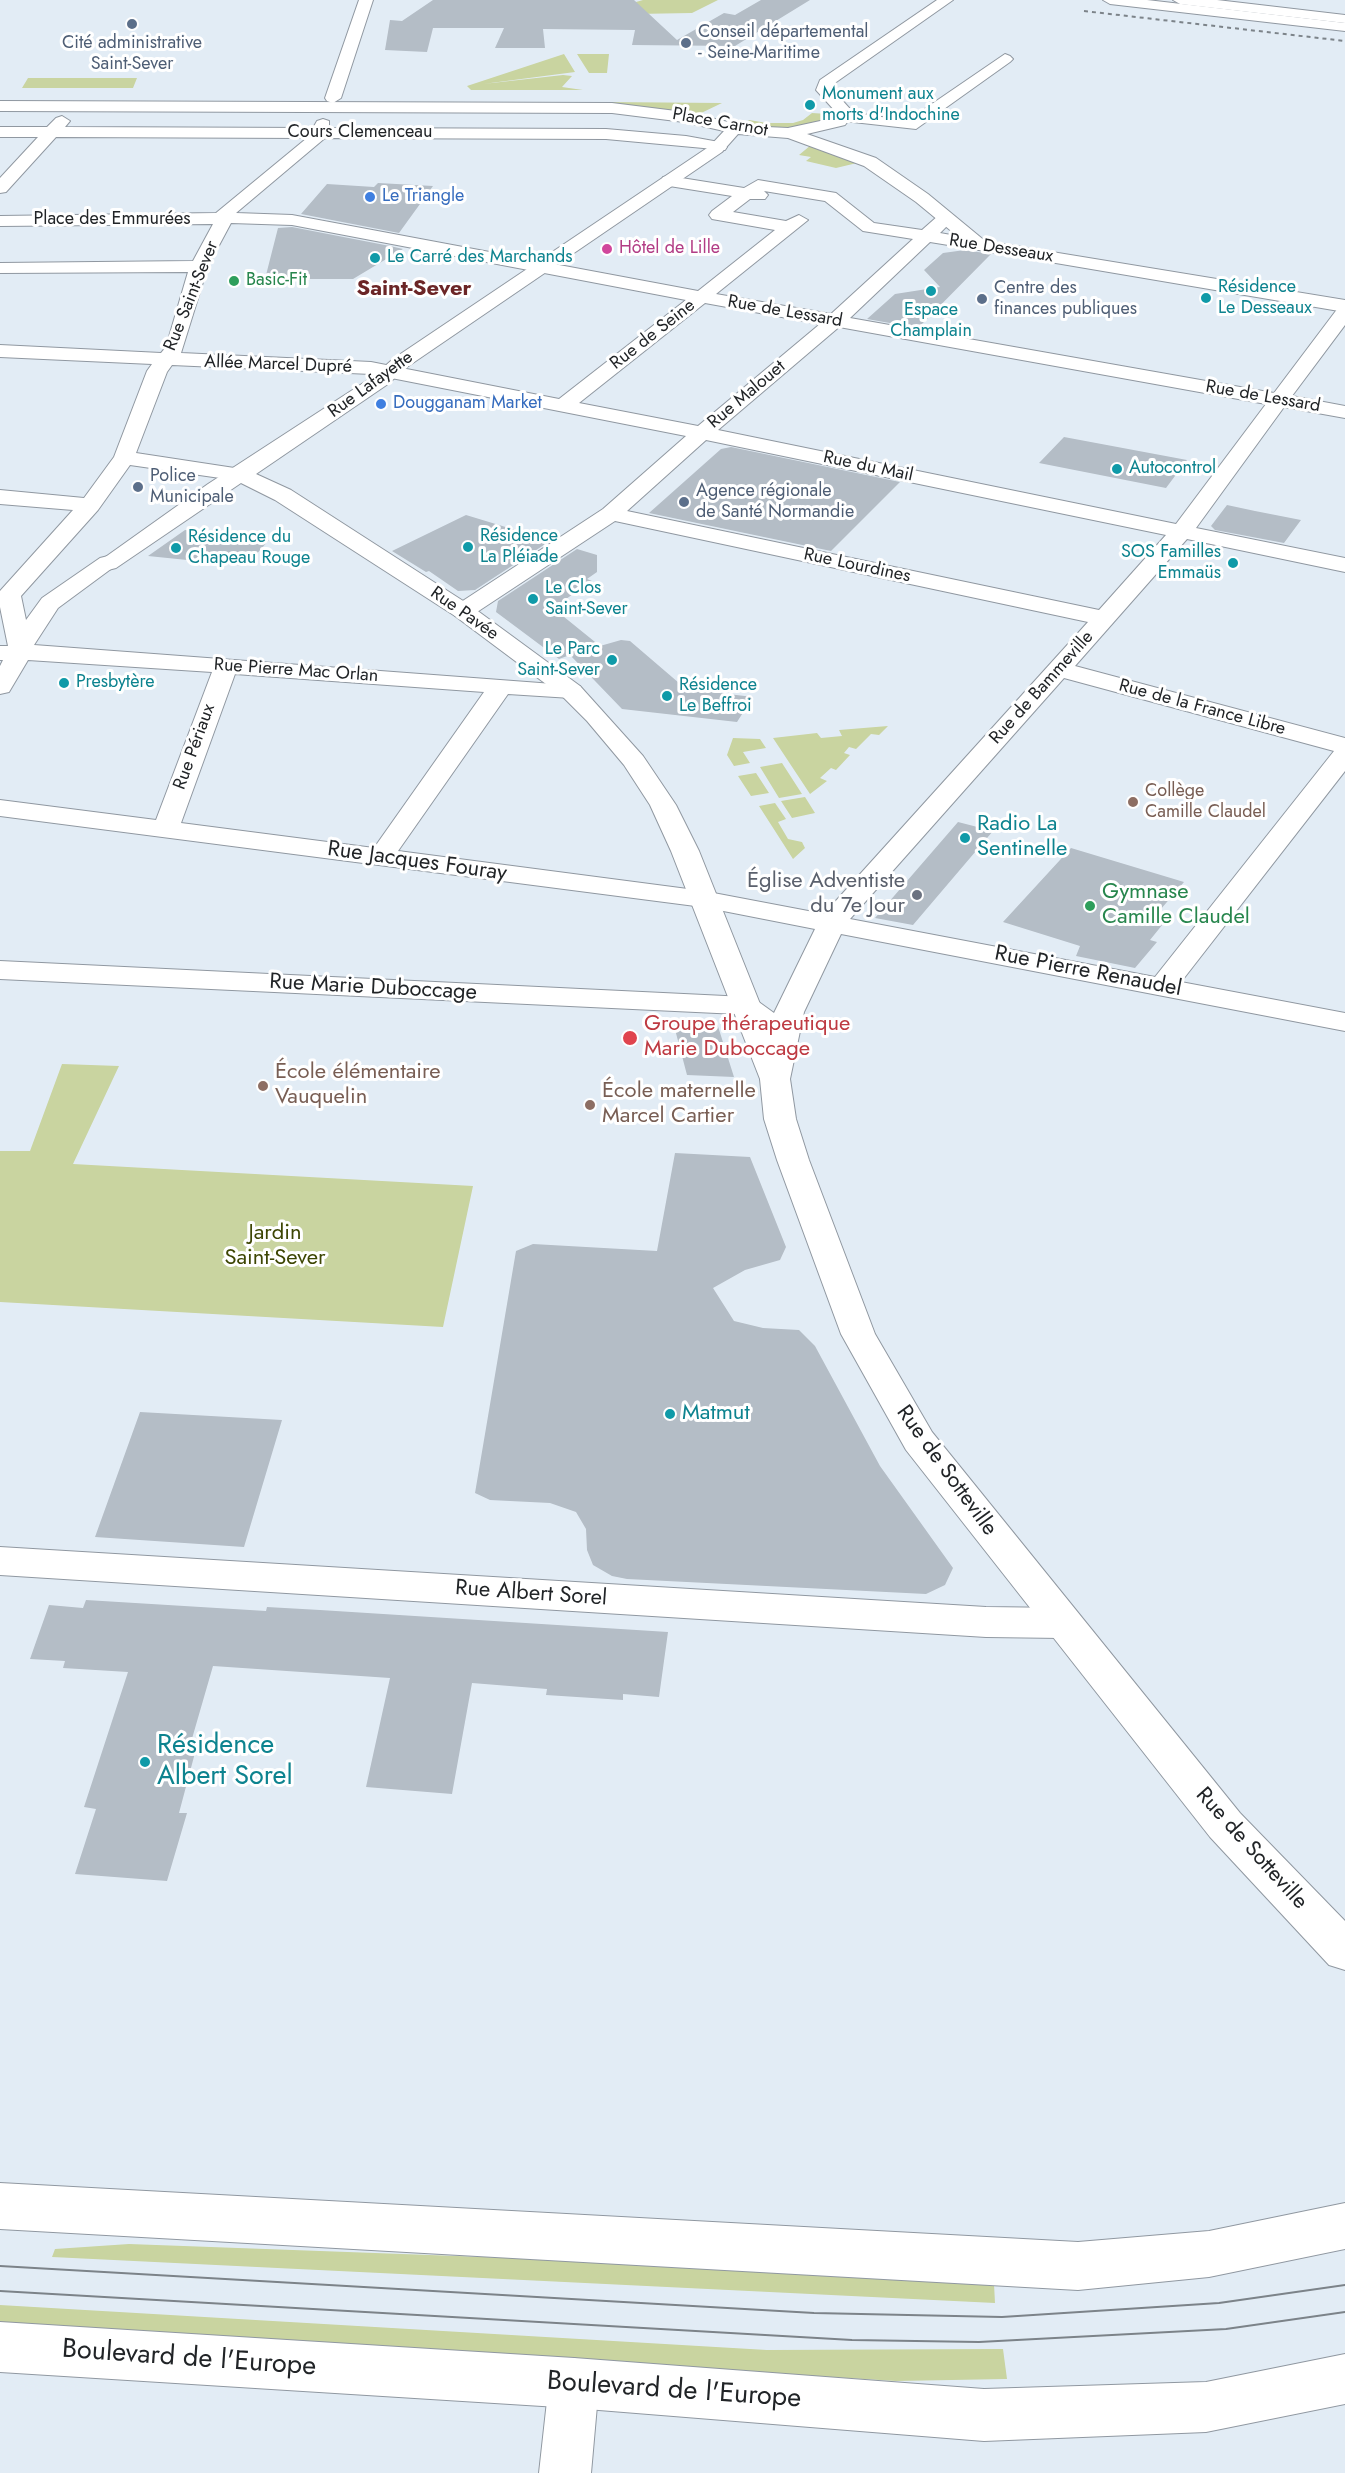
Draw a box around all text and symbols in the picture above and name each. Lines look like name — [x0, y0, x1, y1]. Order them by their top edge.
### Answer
marker: Cité administrative Saint-Sever — [125, 17, 139, 31]
place label: Conseil départemental - Seine-Maritime — [698, 22, 868, 64]
place label: Cité administrative Saint-Sever — [62, 33, 202, 76]
marker: Conseil départemental - Seine-Maritime — [679, 36, 693, 50]
place label: Monument aux morts d'Indochine — [822, 84, 960, 127]
marker: Monument aux morts d'Indochine — [803, 98, 817, 112]
street label: Place Carnot — [671, 104, 769, 142]
street label: Cours Clemenceau — [288, 122, 432, 144]
place label: Le Triangle — [382, 186, 464, 208]
marker: Le Triangle — [363, 190, 377, 204]
street label: Place des Emmurées — [33, 209, 191, 231]
street label: Rue Desseaux — [947, 230, 1055, 268]
street label: Rue Saint-Sever — [160, 238, 224, 354]
place label: Hôtel de Lille — [619, 238, 720, 260]
marker: Hôtel de Lille — [600, 242, 614, 256]
place label: Le Carré des Marchands — [387, 247, 573, 269]
marker: Le Carré des Marchands — [368, 251, 382, 265]
place label: Basic-Fit — [246, 270, 307, 292]
marker: Basic-Fit — [227, 274, 241, 288]
district label: Saint-Sever — [356, 277, 472, 303]
place label: Résidence Le Desseaux — [1218, 277, 1312, 320]
place label: Centre des finances publiques — [994, 278, 1137, 320]
marker: Espace Champlain — [924, 284, 938, 298]
street label: Rue de Lessard — [726, 291, 844, 333]
marker: Résidence Le Desseaux — [1199, 291, 1213, 305]
marker: Centre des finances publiques — [975, 292, 989, 306]
street label: Rue de Seine — [606, 295, 700, 375]
place label: Espace Champlain — [890, 300, 972, 342]
street label: Rue Lafayette — [324, 347, 418, 423]
street label: Allée Marcel Dupré — [204, 352, 352, 378]
street label: Rue Malouet — [704, 356, 790, 434]
street label: Rue de Lessard — [1204, 376, 1322, 418]
place label: Dougganam Market — [393, 393, 542, 415]
marker: Dougganam Market — [374, 397, 388, 411]
street label: Rue du Mail — [821, 447, 915, 487]
place label: Autocontrol — [1129, 458, 1216, 480]
marker: Autocontrol — [1110, 462, 1124, 476]
place label: Police Municipale — [150, 466, 234, 508]
marker: Police Municipale — [131, 480, 145, 494]
place label: Agence régionale de Santé Normandie — [696, 481, 854, 524]
marker: Agence régionale de Santé Normandie — [677, 495, 691, 509]
place label: Résidence La Pléiade — [480, 526, 558, 568]
place label: Résidence du Chapeau Rouge — [188, 527, 310, 570]
marker: Résidence La Pléiade — [461, 540, 475, 554]
marker: Résidence du Chapeau Rouge — [169, 541, 183, 555]
place label: SOS Familles Emmaüs — [1121, 542, 1221, 584]
street label: Rue Lourdines — [802, 544, 912, 588]
marker: SOS Familles Emmaüs — [1226, 556, 1240, 570]
place label: Le Clos Saint-Sever — [545, 578, 628, 620]
street label: Rue Pavée — [426, 583, 502, 645]
marker: Le Clos Saint-Sever — [526, 592, 540, 606]
street label: Rue de Bammeville — [985, 627, 1099, 749]
place label: Le Parc Saint-Sever — [517, 639, 600, 682]
marker: Le Parc Saint-Sever — [605, 653, 619, 667]
street label: Rue Pierre Mac Orlan — [213, 654, 379, 688]
place label: Presbytère — [76, 672, 155, 694]
place label: Résidence Le Beffroi — [679, 675, 757, 718]
street label: Rue de la France Libre — [1116, 675, 1288, 741]
marker: Presbytère — [57, 676, 71, 690]
marker: Résidence Le Beffroi — [660, 689, 674, 703]
street label: Rue Périaux — [170, 701, 220, 793]
place label: Collège Camille Claudel — [1145, 781, 1266, 824]
marker: Collège Camille Claudel — [1126, 795, 1140, 809]
place label: Radio La Sentinelle — [977, 812, 1067, 864]
marker: Radio La Sentinelle — [958, 831, 972, 845]
street label: Rue Jacques Fouray — [326, 836, 508, 888]
place label: Église Adventiste du 7e Jour — [747, 869, 905, 920]
place label: Gymnase Camille Claudel — [1102, 880, 1250, 932]
marker: Église Adventiste du 7e Jour — [910, 888, 924, 902]
marker: Gymnase Camille Claudel — [1083, 899, 1097, 913]
street label: Rue Pierre Renaudel — [992, 941, 1184, 1003]
street label: Rue Marie Duboccage — [268, 969, 478, 1007]
place label: Groupe thérapeutique Marie Duboccage — [644, 1012, 850, 1064]
marker: Groupe thérapeutique Marie Duboccage — [621, 1029, 639, 1047]
place label: École élémentaire Vauquelin — [275, 1060, 441, 1112]
marker: École élémentaire Vauquelin — [256, 1079, 270, 1093]
place label: École maternelle Marcel Cartier — [602, 1079, 756, 1130]
marker: École maternelle Marcel Cartier — [583, 1098, 597, 1112]
park label: Jardin Saint-Sever — [224, 1221, 326, 1272]
place label: Matmut — [682, 1401, 750, 1427]
street label: Rue de Sotteville — [890, 1401, 1002, 1541]
marker: Matmut — [663, 1407, 677, 1421]
street label: Rue Albert Sorel — [454, 1576, 608, 1612]
place label: Résidence Albert Sorel — [157, 1730, 293, 1793]
marker: Résidence Albert Sorel — [138, 1755, 152, 1769]
street label: Rue de Sotteville — [1189, 1783, 1313, 1915]
street label: Boulevard de l'Europe — [61, 2334, 317, 2384]
street label: Boulevard de l'Europe — [546, 2366, 802, 2416]

